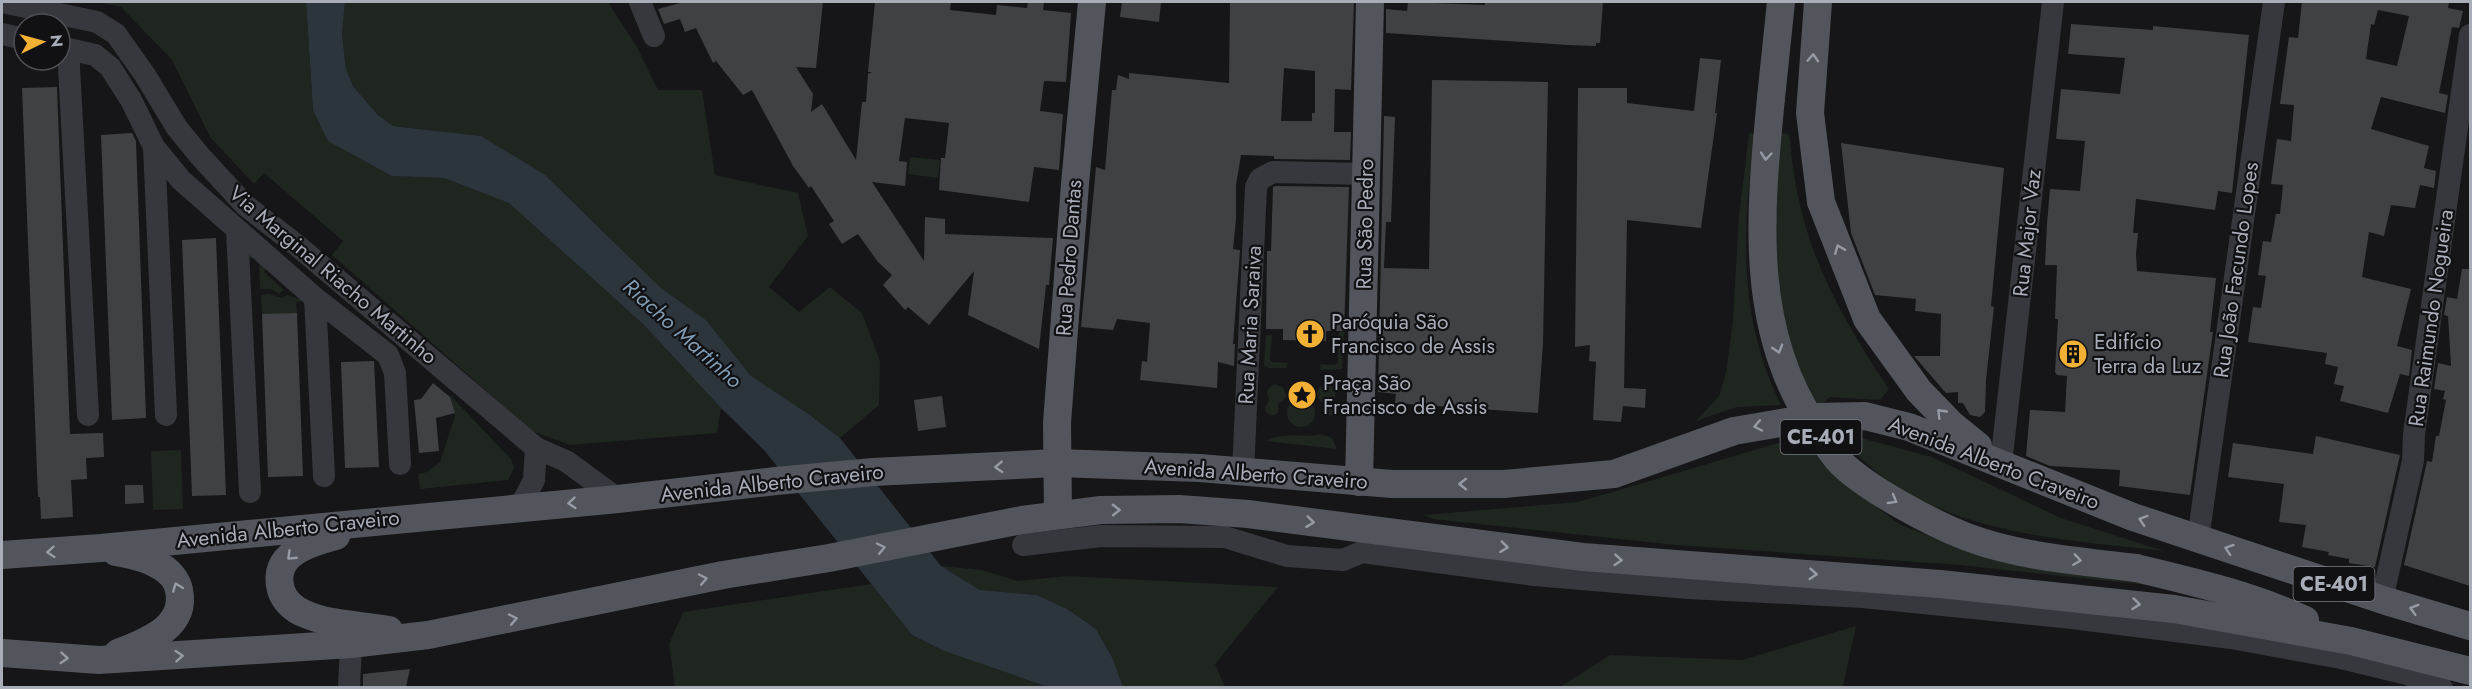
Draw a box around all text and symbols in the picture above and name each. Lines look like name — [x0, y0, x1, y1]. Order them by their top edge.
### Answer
north arrow — [12, 12, 72, 72]
text: N — [44, 33, 68, 48]
one-way arrow — [1806, 53, 1819, 62]
one-way arrow — [1759, 152, 1772, 161]
street label: Rua São Pedro — [1349, 158, 1381, 290]
street label: Rua João Facundo Lopes — [2206, 160, 2266, 380]
street label: Rua Major Vaz — [2005, 167, 2049, 298]
street label: Via Marginal Riacho Martinho — [222, 179, 444, 371]
street label: Rua Pedro Dantas — [1049, 179, 1089, 337]
street label: Rua Raimundo Nogueira — [2401, 207, 2461, 429]
one-way arrow — [1834, 244, 1846, 255]
street label: Rua Maria Saraiva — [1231, 245, 1269, 405]
water label: Riacho Martinho — [616, 271, 750, 396]
place label: Paróquia São Francisco de Assis — [1331, 307, 1495, 361]
church icon: Paróquia São Francisco de Assis — [1294, 318, 1326, 350]
place label: Edifício Terra da Luz — [2094, 327, 2202, 381]
building icon: Edifício Terra da Luz — [2057, 338, 2089, 370]
one-way arrow — [1771, 343, 1783, 354]
place label: Praça São Francisco de Assis — [1323, 368, 1487, 422]
place icon: Praça São Francisco de Assis — [1286, 379, 1318, 411]
street label: Avenida Alberto Craveiro — [1884, 409, 2104, 517]
one-way arrow — [1937, 409, 1948, 420]
one-way arrow — [1753, 419, 1763, 432]
road number: CE-401 — [1780, 420, 1862, 454]
street label: Avenida Alberto Craveiro — [1143, 451, 1369, 497]
street label: Avenida Alberto Craveiro — [659, 456, 885, 510]
one-way arrow — [994, 460, 1003, 473]
one-way arrow — [1458, 478, 1467, 490]
one-way arrow — [1887, 492, 1897, 504]
one-way arrow — [567, 496, 576, 509]
street label: Avenida Alberto Craveiro — [175, 502, 401, 556]
one-way arrow — [1111, 504, 1120, 516]
one-way arrow — [1306, 515, 1315, 528]
one-way arrow — [2138, 515, 2149, 527]
one-way arrow — [1499, 540, 1508, 553]
one-way arrow — [875, 542, 885, 555]
one-way arrow — [2224, 543, 2235, 556]
one-way arrow — [47, 545, 56, 558]
one-way arrow — [287, 549, 298, 560]
one-way arrow — [1614, 553, 1623, 566]
one-way arrow — [2072, 554, 2081, 566]
road number: CE-401 — [2294, 567, 2374, 601]
one-way arrow — [1808, 568, 1817, 581]
one-way arrow — [698, 573, 708, 586]
one-way arrow — [171, 582, 184, 592]
one-way arrow — [2131, 597, 2140, 610]
one-way arrow — [2409, 604, 2420, 616]
one-way arrow — [507, 613, 517, 626]
one-way arrow — [174, 650, 183, 663]
one-way arrow — [59, 651, 68, 664]

